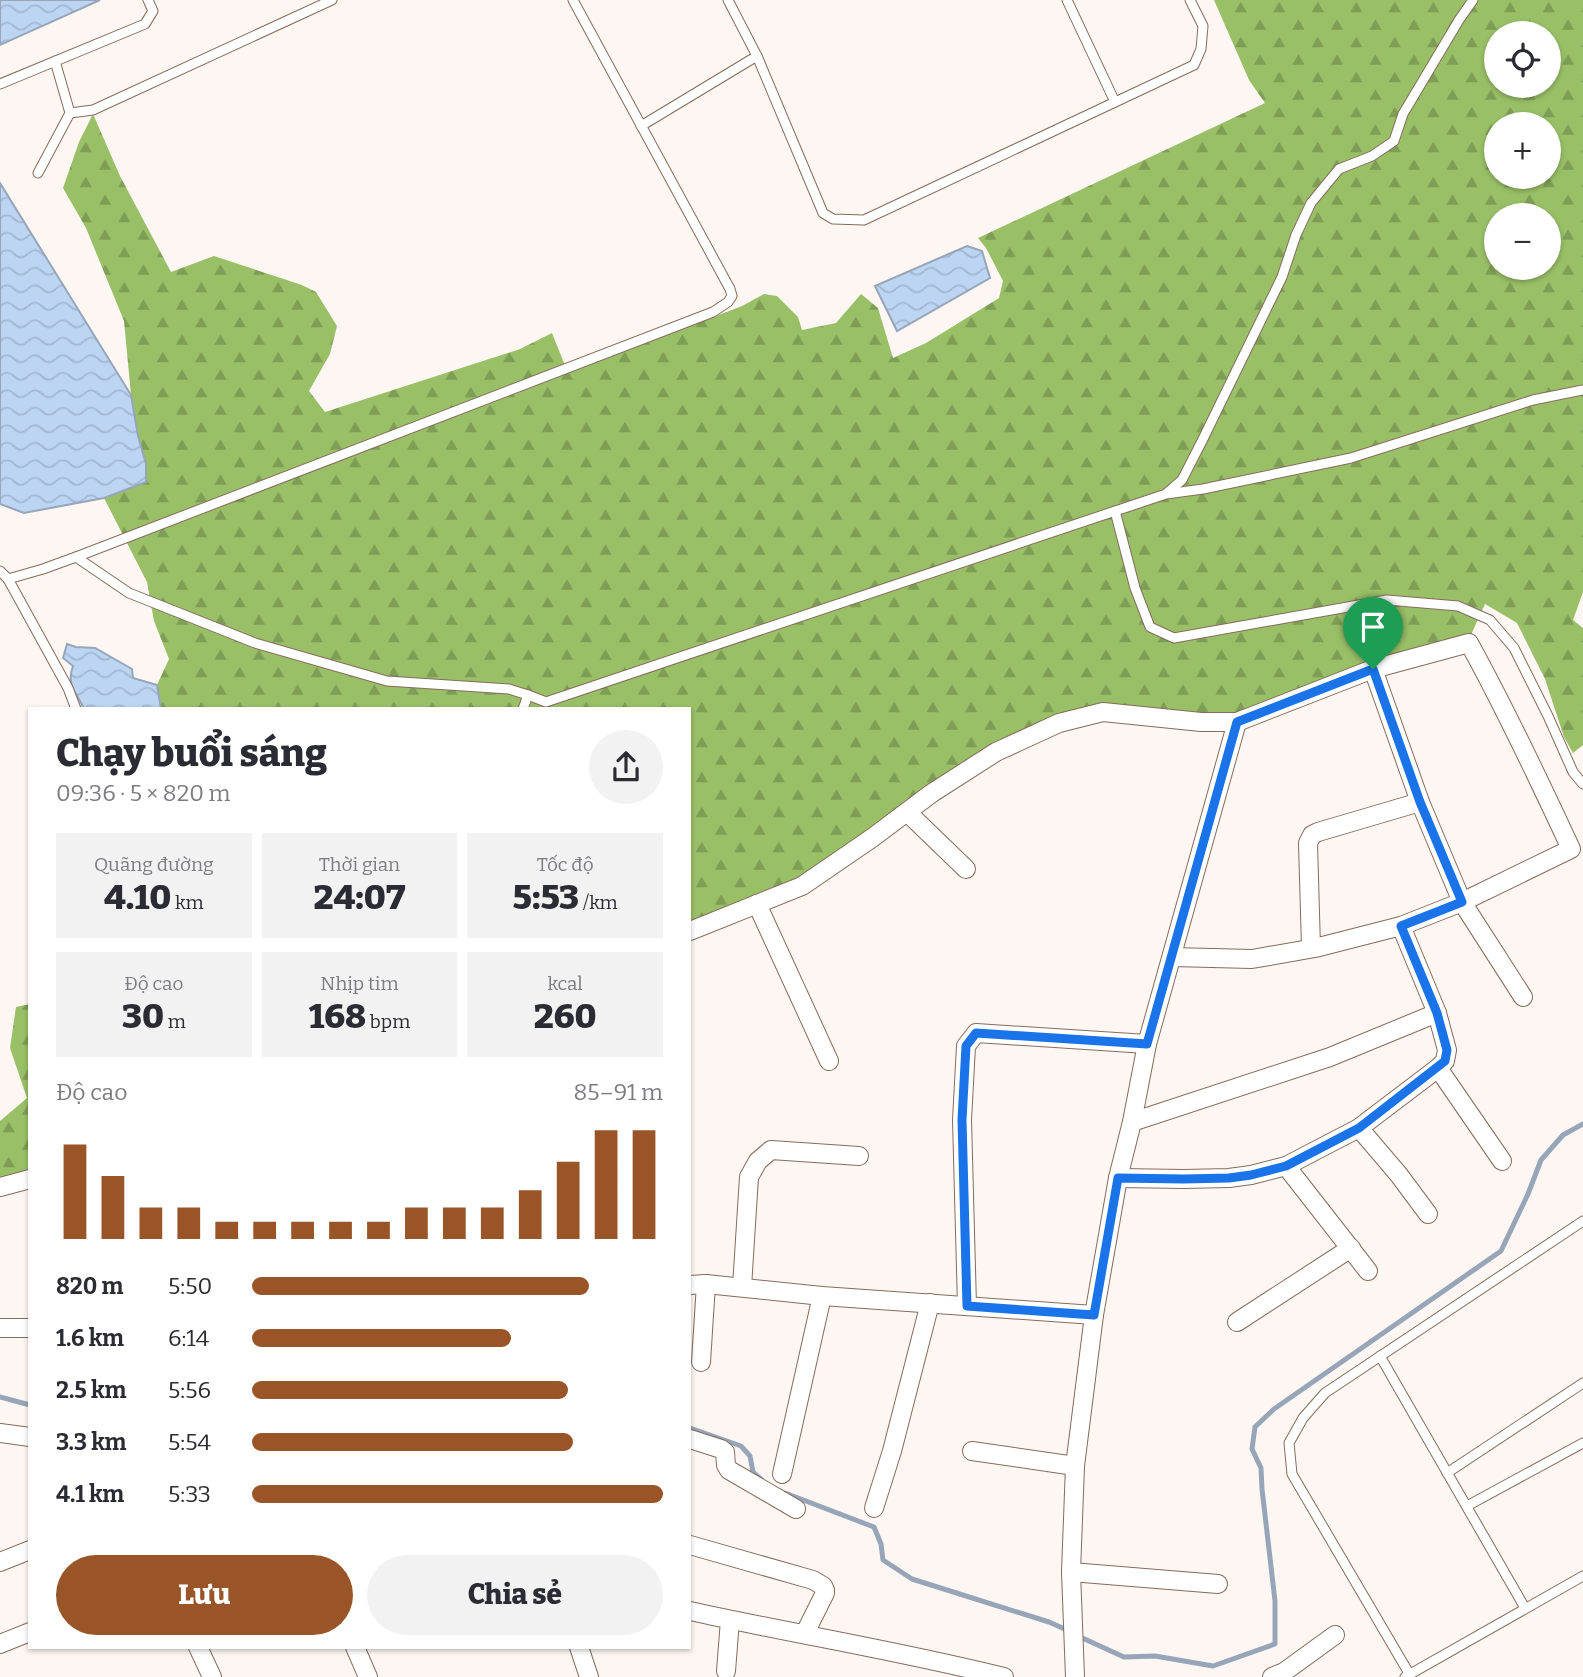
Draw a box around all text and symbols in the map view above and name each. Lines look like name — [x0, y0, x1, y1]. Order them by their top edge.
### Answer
map controls — [1484, 21, 1561, 280]
button: locate — [1484, 21, 1561, 98]
button: + — [1484, 112, 1561, 189]
button: − — [1484, 203, 1561, 280]
pin — [1343, 597, 1403, 669]
icon: arrive — [1354, 608, 1392, 646]
text: Chạy buổi sáng — [56, 730, 327, 776]
button: share — [589, 730, 663, 804]
text: 09:36 · 5 × 820 m — [56, 779, 230, 807]
text: Quãng đường — [94, 853, 214, 876]
text: Thời gian — [319, 853, 400, 876]
text: Tốc độ — [537, 853, 594, 876]
text: 4.10 — [104, 876, 171, 918]
text: 24:07 — [314, 876, 405, 918]
text: 5:53 — [513, 876, 579, 918]
text: km — [171, 891, 204, 914]
text: /km — [579, 891, 618, 914]
text: Độ cao — [124, 972, 183, 995]
text: Nhịp tim — [320, 972, 399, 995]
text: kcal — [547, 972, 583, 995]
text: 30 — [122, 995, 164, 1037]
text: 168 — [309, 995, 366, 1037]
text: 260 — [534, 995, 597, 1037]
text: m — [164, 1010, 186, 1033]
text: bpm — [366, 1010, 410, 1033]
text: Độ cao — [56, 1078, 127, 1106]
text: 85–91 m — [574, 1078, 663, 1106]
text: 820 m — [56, 1272, 123, 1300]
text: 5:50 — [168, 1272, 212, 1300]
text: 1.6 km — [56, 1324, 124, 1352]
text: 6:14 — [168, 1324, 209, 1352]
text: 2.5 km — [56, 1376, 126, 1404]
text: 5:56 — [168, 1376, 211, 1404]
text: 3.3 km — [56, 1428, 126, 1456]
text: 5:54 — [168, 1428, 211, 1456]
text: 4.1 km — [56, 1480, 124, 1508]
text: 5:33 — [168, 1480, 211, 1508]
button: Lưu — [56, 1555, 353, 1635]
button: Chia sẻ — [367, 1555, 663, 1635]

